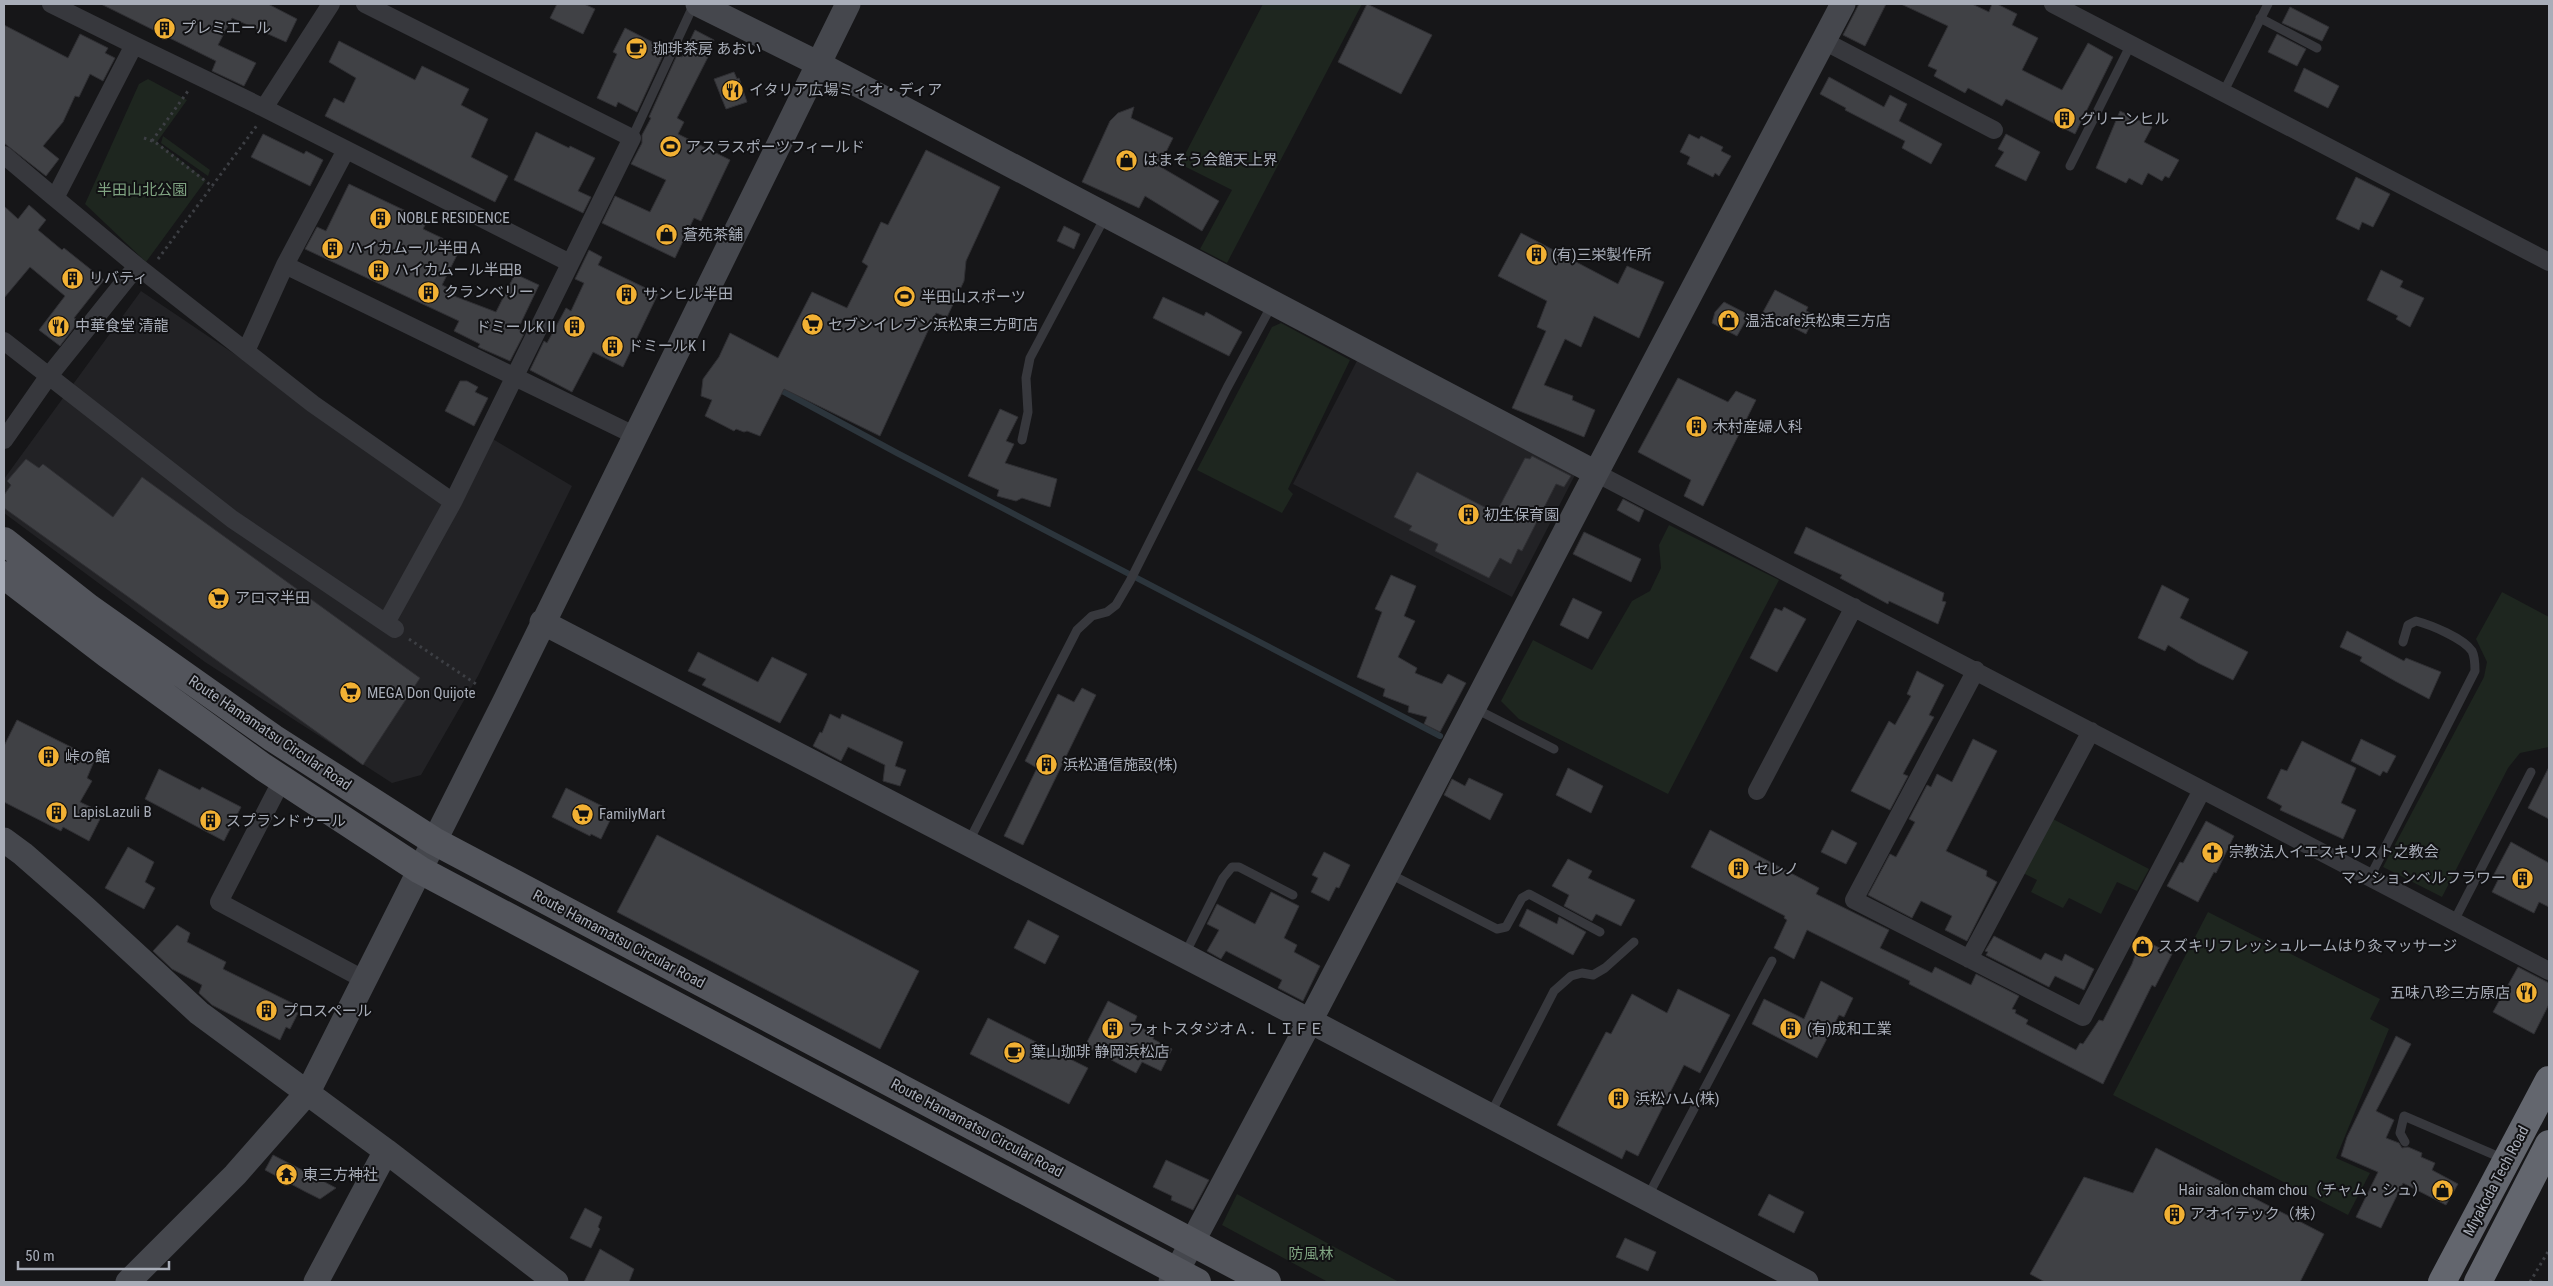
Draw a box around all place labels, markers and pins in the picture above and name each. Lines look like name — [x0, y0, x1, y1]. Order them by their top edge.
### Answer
building icon: プレミエール — [153, 16, 177, 40]
place label: プレミエール — [181, 19, 271, 37]
cafe icon: 珈琲茶房 あおい — [625, 37, 649, 61]
place label: 珈琲茶房 あおい — [653, 40, 761, 58]
restaurant icon: イタリア広場ミィオ・ディア — [721, 78, 745, 102]
place label: イタリア広場ミィオ・ディア — [749, 81, 942, 99]
building icon: グリーンヒル — [2052, 107, 2076, 131]
place label: グリーンヒル — [2080, 110, 2169, 128]
sports icon: アスラスポーツフィールド — [658, 135, 682, 159]
place label: アスラスポーツフィールド — [686, 138, 865, 156]
shop icon: はまそう会館天上界 — [1115, 148, 1139, 172]
place label: はまそう会館天上界 — [1143, 151, 1278, 169]
building icon: NOBLE RESIDENCE — [369, 206, 393, 230]
place label: NOBLE RESIDENCE — [397, 209, 510, 227]
shop icon: 蒼苑茶舗 — [655, 223, 679, 247]
place label: 蒼苑茶舗 — [683, 226, 743, 244]
building icon: ハイカムール半田Ａ — [320, 236, 344, 260]
place label: ハイカムール半田Ａ — [348, 239, 483, 257]
building icon: (有)三栄製作所 — [1524, 243, 1548, 267]
place label: (有)三栄製作所 — [1552, 246, 1652, 264]
building icon: ハイカムール半田B — [366, 258, 390, 282]
place label: ハイカムール半田B — [394, 261, 522, 279]
building icon: リバティ — [61, 266, 85, 290]
place label: リバティ — [89, 269, 148, 287]
building icon: クランベリー — [416, 280, 440, 304]
building icon: サンヒル半田 — [615, 282, 639, 306]
place label: クランベリー — [444, 283, 534, 301]
place label: サンヒル半田 — [643, 285, 733, 303]
sports icon: 半田山スポーツ — [893, 285, 917, 309]
place label: 半田山スポーツ — [921, 288, 1026, 306]
shop icon: 温活cafe浜松東三方店 — [1717, 309, 1741, 333]
place label: 温活cafe浜松東三方店 — [1745, 312, 1891, 330]
supermarket icon: セブンイレブン浜松東三方町店 — [800, 313, 824, 337]
restaurant icon: 中華食堂 清龍 — [47, 314, 71, 338]
building icon: ドミールKⅡ — [563, 315, 587, 339]
place label: セブンイレブン浜松東三方町店 — [828, 316, 1038, 334]
place label: 中華食堂 清龍 — [75, 317, 168, 335]
place label: ドミールKⅡ — [476, 318, 559, 336]
building icon: ドミールKⅠ — [600, 334, 624, 358]
place label: ドミールKⅠ — [628, 337, 711, 355]
building icon: 木村産婦人科 — [1685, 415, 1709, 439]
place label: 木村産婦人科 — [1713, 418, 1803, 436]
building icon: 初生保育園 — [1456, 503, 1480, 527]
place label: 初生保育園 — [1484, 506, 1559, 524]
supermarket icon: アロマ半田 — [207, 586, 231, 610]
place label: アロマ半田 — [235, 589, 310, 607]
supermarket icon: MEGA Don Quijote — [339, 681, 363, 705]
place label: MEGA Don Quijote — [367, 684, 476, 702]
building icon: 峠の館 — [37, 745, 61, 769]
place label: 峠の館 — [65, 748, 110, 766]
building icon: 浜松通信施設(株) — [1035, 753, 1059, 777]
place label: 浜松通信施設(株) — [1063, 756, 1178, 774]
building icon: LapisLazuli B — [45, 800, 69, 824]
supermarket icon: FamilyMart — [571, 802, 595, 826]
place label: LapisLazuli B — [73, 803, 152, 821]
place label: FamilyMart — [599, 805, 665, 823]
building icon: スプランドゥール — [198, 809, 222, 833]
place label: スプランドゥール — [226, 812, 346, 830]
church icon: 宗教法人イエスキリスト之教会 — [2201, 840, 2225, 864]
place label: 宗教法人イエスキリスト之教会 — [2229, 843, 2439, 861]
building icon: セレノ — [1726, 857, 1750, 881]
place label: セレノ — [1754, 860, 1799, 878]
building icon: マンションベルフラワー — [2510, 866, 2534, 890]
place label: マンションベルフラワー — [2341, 869, 2506, 887]
shop icon: スズキリフレッシュルームはり灸マッサージ — [2130, 934, 2154, 958]
place label: スズキリフレッシュルームはり灸マッサージ — [2158, 937, 2457, 955]
restaurant icon: 五味八珍三方原店 — [2514, 981, 2538, 1005]
place label: 五味八珍三方原店 — [2390, 984, 2510, 1002]
building icon: プロスペール — [255, 999, 279, 1023]
place label: プロスペール — [283, 1002, 372, 1020]
building icon: フォトスタジオＡ．ＬＩＦＥ — [1101, 1017, 1125, 1041]
building icon: (有)成和工業 — [1779, 1017, 1803, 1041]
place label: フォトスタジオＡ．ＬＩＦＥ — [1129, 1020, 1324, 1038]
place label: (有)成和工業 — [1807, 1020, 1892, 1038]
cafe icon: 葉山珈琲 静岡浜松店 — [1003, 1040, 1027, 1064]
place label: 葉山珈琲 静岡浜松店 — [1031, 1043, 1169, 1061]
building icon: 浜松ハム(株) — [1607, 1087, 1631, 1111]
place label: 浜松ハム(株) — [1635, 1090, 1720, 1108]
temple icon: 東三方神社 — [275, 1163, 299, 1187]
place label: 東三方神社 — [303, 1166, 378, 1184]
shop icon: Hair salon cham chou（チャム・シュ） — [2431, 1178, 2455, 1202]
place label: Hair salon cham chou（チャム・シュ） — [2178, 1181, 2427, 1199]
building icon: アオイテック（株） — [2162, 1202, 2186, 1226]
place label: アオイテック（株） — [2190, 1205, 2325, 1223]

